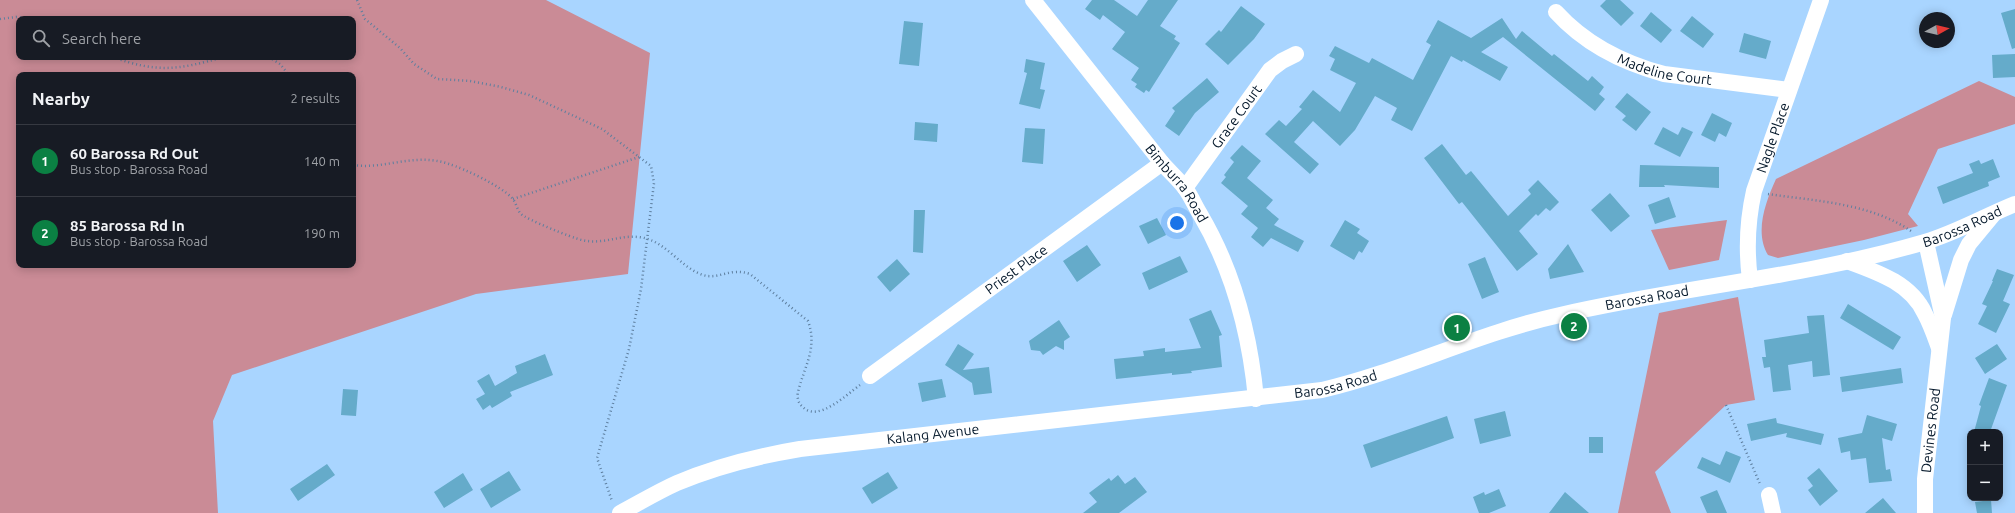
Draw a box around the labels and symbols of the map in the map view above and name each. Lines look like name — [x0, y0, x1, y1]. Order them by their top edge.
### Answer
north arrow — [1919, 12, 1955, 48]
street label: Madeline Court — [1615, 50, 1713, 88]
street label: Grace Court — [1208, 81, 1265, 152]
street label: Nagle Place — [1753, 100, 1792, 175]
street label: Bimburra Road — [1142, 141, 1211, 225]
street label: Barossa Road — [1921, 203, 2004, 250]
your location — [1167, 213, 1187, 233]
street label: Priest Place — [982, 241, 1050, 297]
street label: Barossa Road — [1604, 282, 1690, 313]
pin: 2 — [1561, 311, 1587, 341]
pin: 1 — [1444, 313, 1470, 343]
street label: Barossa Road — [1293, 367, 1379, 401]
street label: Devines Road — [1918, 387, 1943, 474]
street label: Kalang Avenue — [886, 421, 980, 447]

